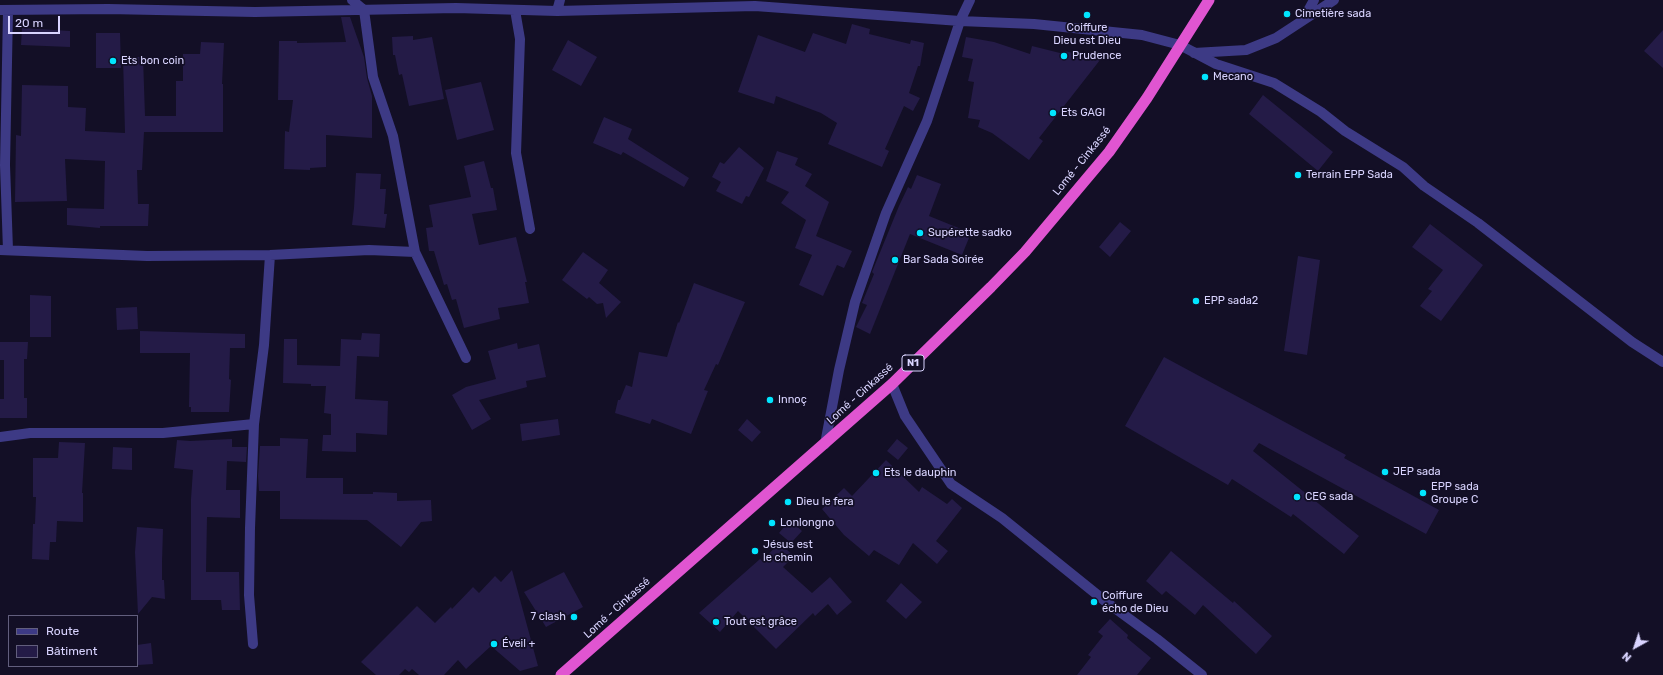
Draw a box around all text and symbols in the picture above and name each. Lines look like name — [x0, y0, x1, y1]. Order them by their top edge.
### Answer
place label: Cimetière sada — [1295, 7, 1371, 21]
scale bar — [10, 8, 62, 34]
marker: Cimetière sada — [1282, 9, 1292, 19]
marker: Coiffure Dieu est Dieu — [1082, 10, 1092, 20]
text: 20 m — [15, 16, 43, 30]
place label: Coiffure Dieu est Dieu — [1053, 21, 1121, 47]
place label: Prudence — [1072, 49, 1121, 63]
marker: Prudence — [1059, 51, 1069, 61]
place label: Ets bon coin — [121, 54, 184, 68]
marker: Ets bon coin — [108, 56, 118, 66]
place label: Mecano — [1213, 70, 1253, 84]
marker: Mecano — [1200, 72, 1210, 82]
place label: Ets GAGI — [1061, 106, 1105, 120]
marker: Ets GAGI — [1048, 108, 1058, 118]
street label: Lomé - Cinkassé — [1050, 124, 1114, 198]
place label: Terrain EPP Sada — [1306, 168, 1393, 182]
marker: Terrain EPP Sada — [1293, 170, 1303, 180]
place label: Supérette sadko — [928, 226, 1012, 240]
marker: Supérette sadko — [915, 228, 925, 238]
place label: Bar Sada Soirée — [903, 253, 984, 267]
marker: Bar Sada Soirée — [890, 255, 900, 265]
place label: EPP sada2 — [1204, 294, 1258, 308]
marker: EPP sada2 — [1191, 296, 1201, 306]
road number: N1 — [902, 355, 924, 371]
street label: Lomé - Cinkassé — [824, 361, 896, 427]
place label: Innoç — [778, 393, 807, 407]
marker: Innoç — [765, 395, 775, 405]
place label: JEP sada — [1393, 465, 1441, 479]
place label: Ets le dauphin — [884, 466, 957, 480]
marker: JEP sada — [1380, 467, 1390, 477]
marker: Ets le dauphin — [871, 468, 881, 478]
place label: EPP sada Groupe C — [1431, 480, 1479, 506]
marker: EPP sada Groupe C — [1418, 488, 1428, 498]
place label: CEG sada — [1305, 490, 1353, 504]
marker: CEG sada — [1292, 492, 1302, 502]
place label: Dieu le fera — [796, 495, 854, 509]
marker: Dieu le fera — [783, 497, 793, 507]
place label: Lonlongno — [780, 516, 834, 530]
marker: Lonlongno — [767, 518, 777, 528]
place label: Jésus est le chemin — [763, 538, 813, 564]
marker: Jésus est le chemin — [750, 546, 760, 556]
street label: Lomé - Cinkassé — [581, 575, 653, 641]
place label: Coiffure écho de Dieu — [1102, 589, 1168, 615]
marker: Coiffure écho de Dieu — [1089, 597, 1099, 607]
place label: 7 clash — [531, 610, 566, 624]
marker: 7 clash — [569, 612, 579, 622]
legend — [8, 615, 138, 667]
place label: Tout est grâce — [724, 615, 797, 629]
marker: Tout est grâce — [711, 617, 721, 627]
text: Route — [46, 624, 79, 638]
north arrow — [1615, 627, 1655, 667]
place label: Éveil + — [502, 637, 535, 651]
marker: Éveil + — [489, 639, 499, 649]
text: Bâtiment — [46, 644, 97, 658]
text: N — [1620, 649, 1634, 664]

